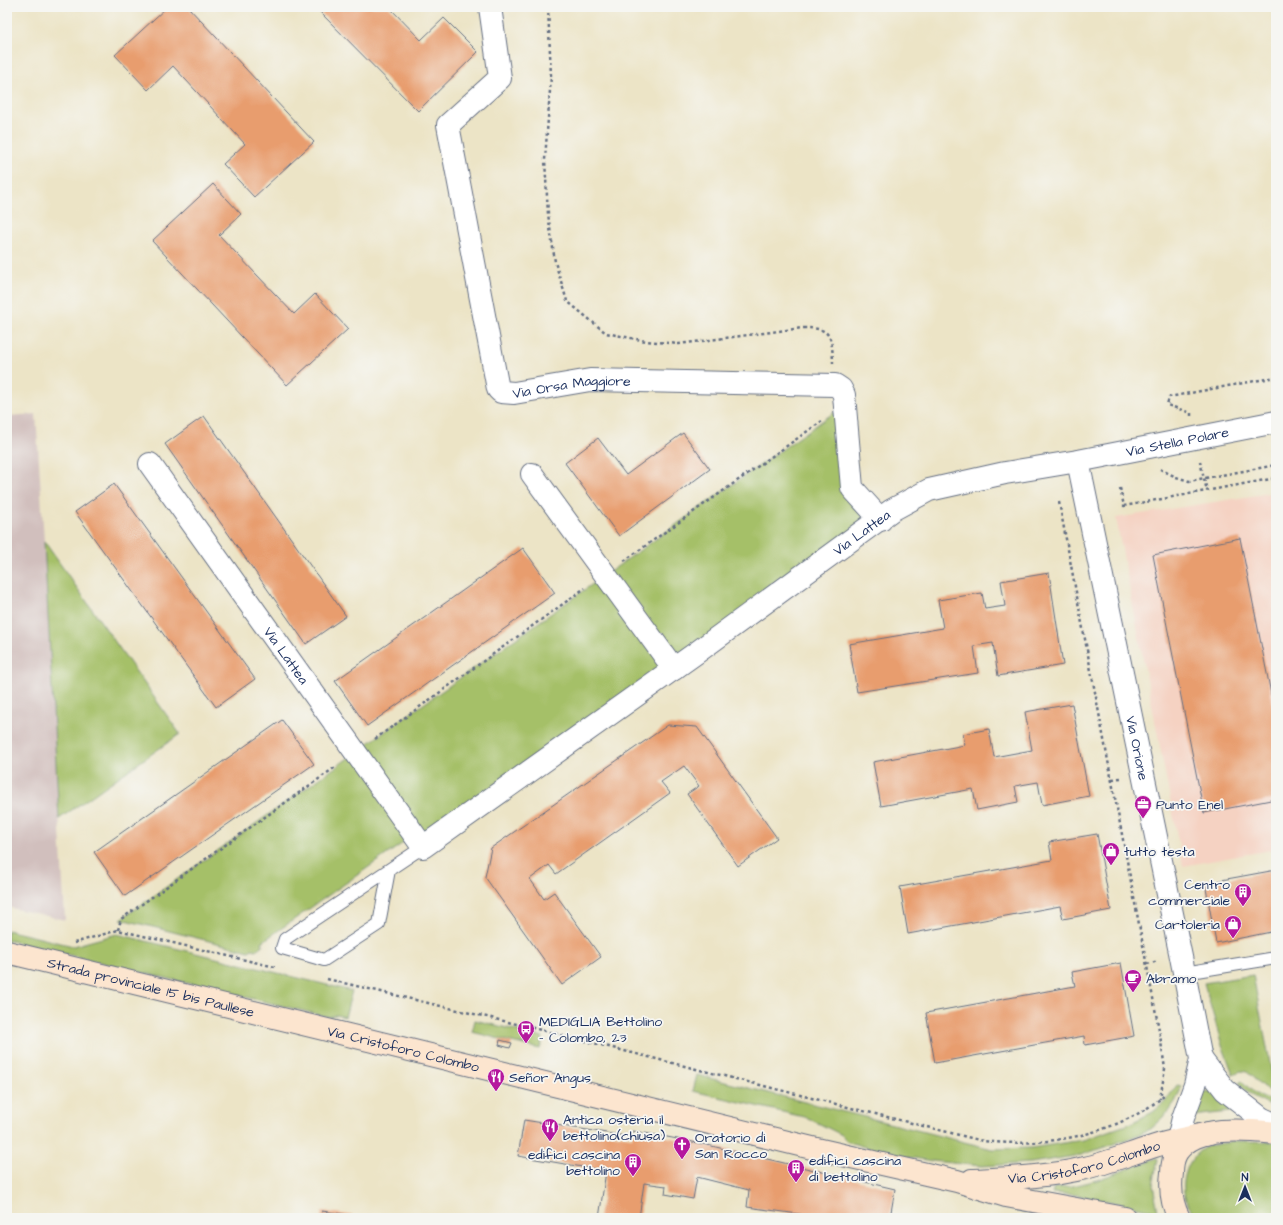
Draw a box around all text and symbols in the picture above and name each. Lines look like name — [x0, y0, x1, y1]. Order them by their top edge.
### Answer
street label: Via Orsa Maggiore — [511, 371, 631, 404]
street label: Via Stella Polare — [1124, 422, 1231, 462]
street label: Via Lattea — [829, 505, 895, 561]
street label: Via Lattea — [258, 623, 313, 689]
street label: Via Orione — [1120, 714, 1153, 783]
office icon: Punto Enel — [1133, 794, 1153, 819]
place label: Punto Enel — [1156, 795, 1223, 815]
shop icon: tutto testa — [1101, 841, 1121, 866]
place label: tutto testa — [1124, 842, 1195, 862]
place label: Centro commerciale — [1148, 875, 1230, 911]
building icon: Centro commerciale — [1233, 882, 1253, 907]
shop icon: Cartoleria — [1223, 914, 1243, 939]
place label: Cartoleria — [1155, 915, 1220, 935]
street label: Strada provinciale 15 bis Paullese — [45, 953, 257, 1023]
cafe icon: Abramo — [1123, 968, 1143, 993]
place label: Abramo — [1146, 969, 1197, 989]
place label: MEDIGLIA Bettolino - Colombo, 23 — [539, 1012, 662, 1048]
bus stop icon: MEDIGLIA Bettolino - Colombo, 23 — [516, 1019, 536, 1044]
street label: Via Cristoforo Colombo — [325, 1021, 481, 1078]
restaurant icon: Señor Angus — [486, 1067, 506, 1092]
place label: Señor Angus — [509, 1068, 591, 1088]
place label: Antica osteria il bettolino(chiusa) — [563, 1110, 665, 1146]
restaurant icon: Antica osteria il bettolino(chiusa) — [540, 1117, 560, 1142]
place label: Oratorio di San Rocco — [695, 1128, 767, 1164]
church icon: Oratorio di San Rocco — [672, 1135, 692, 1160]
street label: Via Cristoforo Colombo — [1007, 1136, 1163, 1189]
place label: edifici cascina bettolino — [528, 1145, 620, 1181]
place label: edifici cascina di bettolino — [809, 1151, 901, 1187]
building icon: edifici cascina bettolino — [623, 1152, 643, 1177]
building icon: edifici cascina di bettolino — [786, 1158, 806, 1183]
north arrow — [1225, 1167, 1265, 1207]
text: N — [1242, 1170, 1249, 1185]

